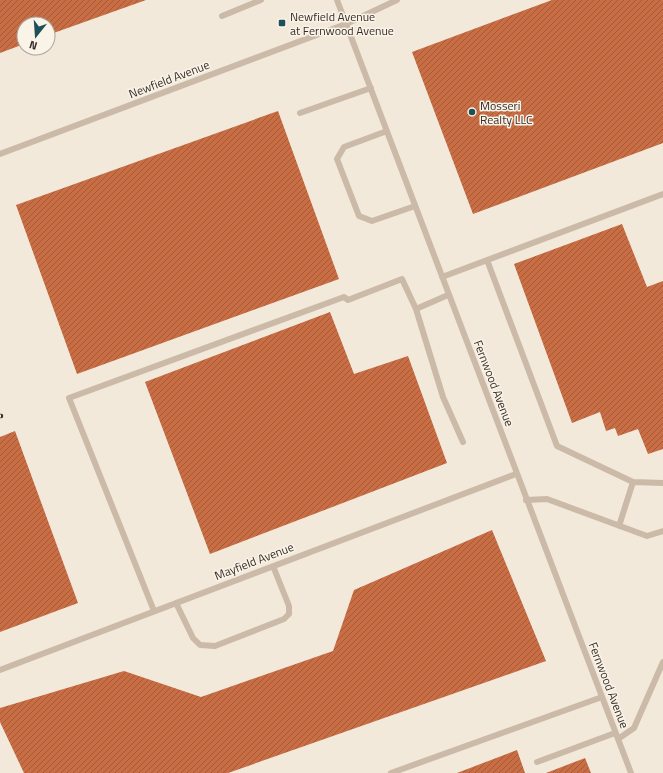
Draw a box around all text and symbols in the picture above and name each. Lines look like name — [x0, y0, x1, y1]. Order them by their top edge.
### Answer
place label: Newfield Avenue at Fernwood Avenue — [290, 7, 394, 40]
north arrow — [16, 16, 56, 56]
marker: Newfield Avenue at Fernwood Avenue — [277, 18, 287, 28]
text: N — [27, 37, 39, 54]
street label: Newfield Avenue — [126, 55, 212, 103]
place label: Mosseri Realty LLC — [480, 96, 533, 129]
marker: Mosseri Realty LLC — [467, 107, 477, 117]
street label: Fernwood Avenue — [469, 337, 519, 429]
street label: Mayfield Avenue — [211, 537, 297, 585]
street label: Fernwood Avenue — [584, 639, 634, 731]

